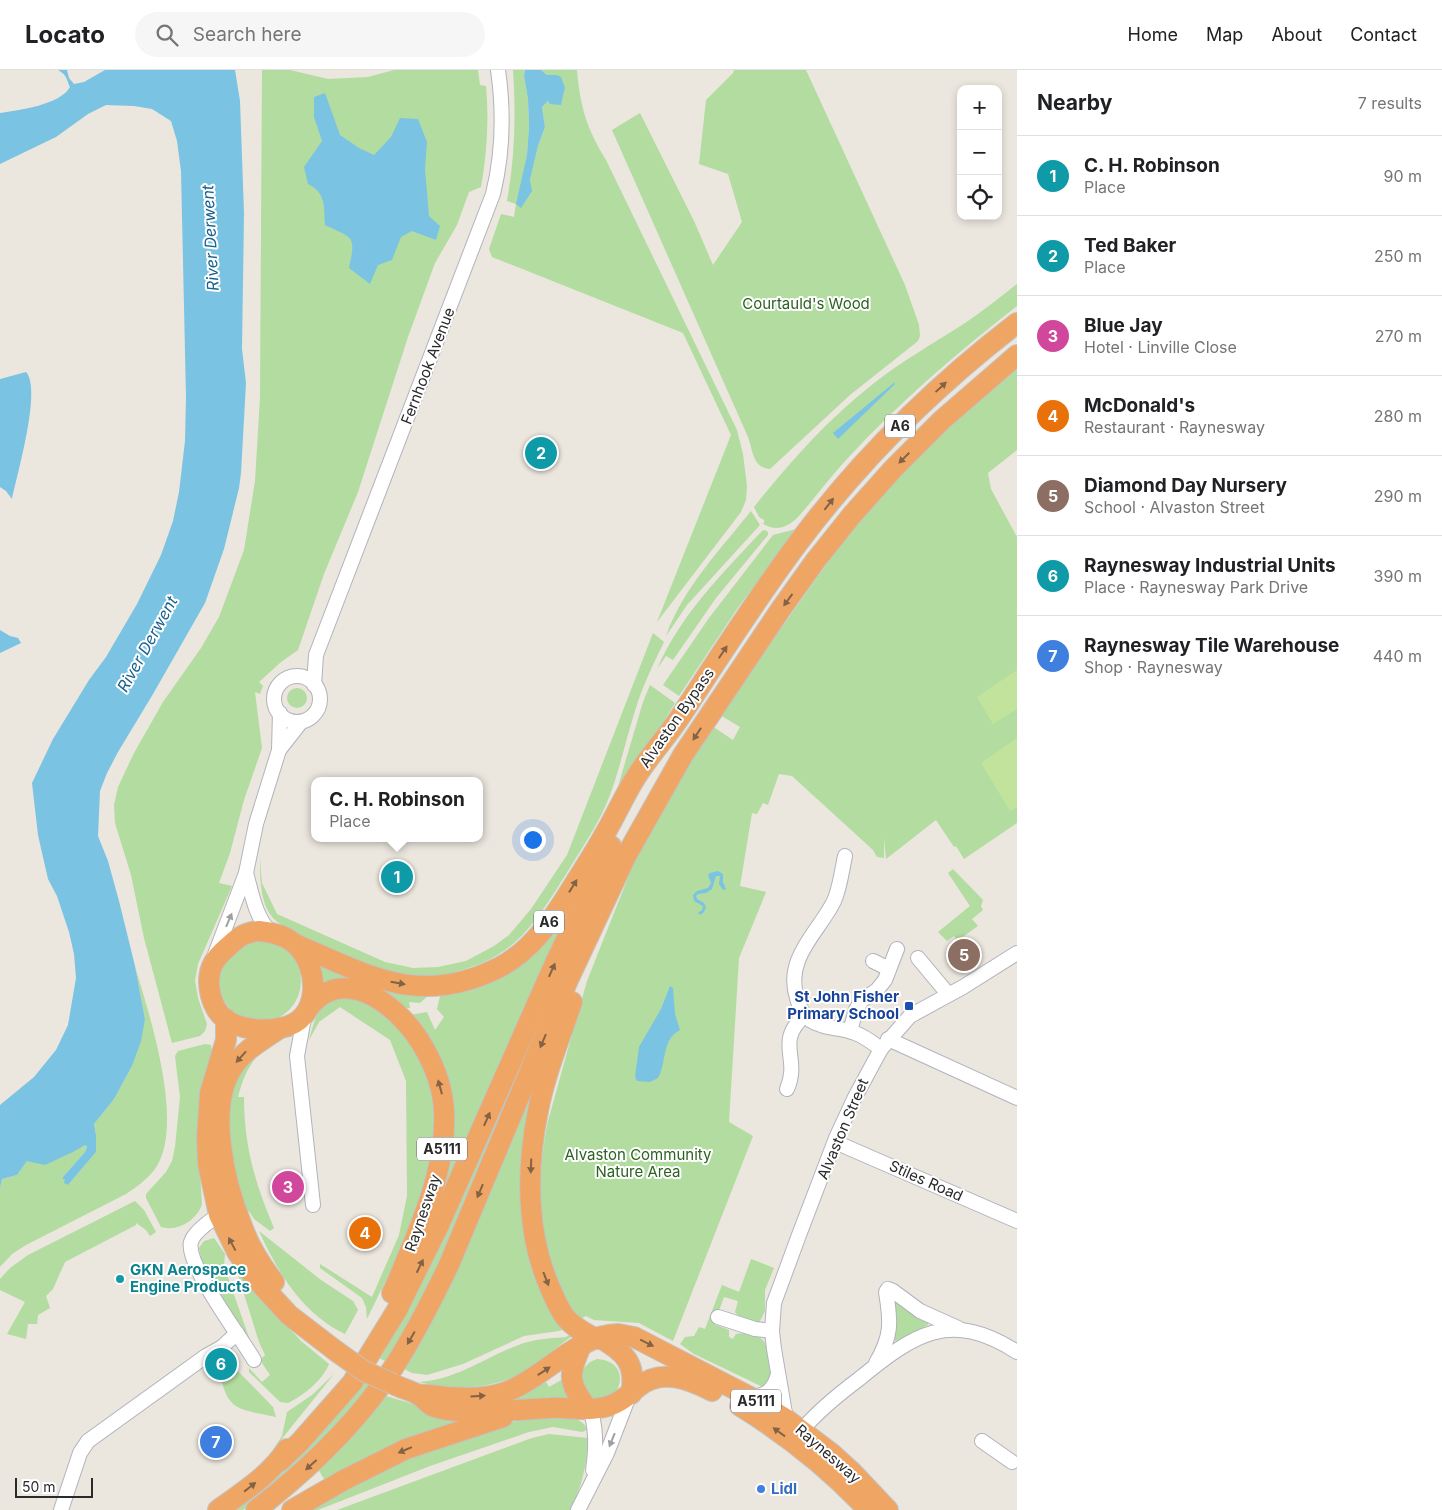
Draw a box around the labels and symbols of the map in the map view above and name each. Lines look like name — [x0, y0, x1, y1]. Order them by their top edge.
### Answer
water label: River Derwent — [197, 184, 223, 292]
park label: Courtauld's Wood — [742, 294, 870, 313]
street label: Fernhook Avenue — [396, 305, 459, 427]
one-way arrow — [934, 381, 946, 393]
road number: A6 — [885, 414, 915, 438]
pin: 2 — [525, 434, 557, 472]
one-way arrow — [898, 452, 910, 464]
one-way arrow — [823, 498, 834, 511]
water label: River Derwent — [112, 592, 182, 695]
one-way arrow — [783, 593, 793, 607]
one-way arrow — [718, 645, 728, 658]
street label: Alvaston Bypass — [635, 664, 718, 771]
one-way arrow — [692, 727, 702, 741]
your location — [520, 827, 546, 853]
pin: 1 — [381, 858, 413, 896]
one-way arrow — [568, 880, 577, 893]
road number: A6 — [534, 910, 564, 934]
one-way arrow — [226, 913, 234, 927]
pin: 5 — [948, 936, 980, 974]
one-way arrow — [548, 963, 556, 977]
one-way arrow — [391, 980, 407, 988]
place label: St John Fisher Primary School — [787, 987, 899, 1023]
marker: St John Fisher Primary School — [903, 1000, 915, 1012]
one-way arrow — [538, 1034, 546, 1048]
one-way arrow — [235, 1051, 247, 1063]
street label: Alvaston Street — [813, 1075, 872, 1182]
one-way arrow — [436, 1079, 444, 1094]
one-way arrow — [482, 1111, 491, 1126]
road number: A5111 — [417, 1138, 467, 1160]
park label: Alvaston Community Nature Area — [565, 1145, 712, 1181]
street label: Stiles Road — [886, 1156, 966, 1205]
one-way arrow — [526, 1158, 534, 1174]
pin: 3 — [272, 1168, 304, 1206]
street label: Raynesway — [400, 1171, 445, 1254]
one-way arrow — [476, 1184, 484, 1198]
pin: 4 — [349, 1214, 381, 1252]
one-way arrow — [228, 1237, 237, 1251]
one-way arrow — [415, 1259, 424, 1274]
place label: GKN Aerospace Engine Products — [130, 1260, 250, 1296]
one-way arrow — [543, 1272, 551, 1286]
marker: GKN Aerospace Engine Products — [114, 1273, 126, 1285]
one-way arrow — [407, 1330, 415, 1345]
one-way arrow — [640, 1339, 654, 1347]
pin: 6 — [205, 1345, 237, 1383]
one-way arrow — [537, 1366, 551, 1376]
road number: A5111 — [731, 1390, 781, 1412]
one-way arrow — [471, 1392, 487, 1400]
street label: Raynesway — [792, 1420, 865, 1488]
pin: 7 — [200, 1423, 232, 1461]
one-way arrow — [772, 1427, 786, 1437]
one-way arrow — [608, 1433, 616, 1448]
one-way arrow — [398, 1446, 412, 1454]
one-way arrow — [304, 1459, 317, 1470]
scale bar — [15, 1475, 92, 1498]
place label: Lidl — [771, 1479, 797, 1498]
one-way arrow — [243, 1481, 256, 1492]
marker: Lidl — [755, 1483, 767, 1495]

